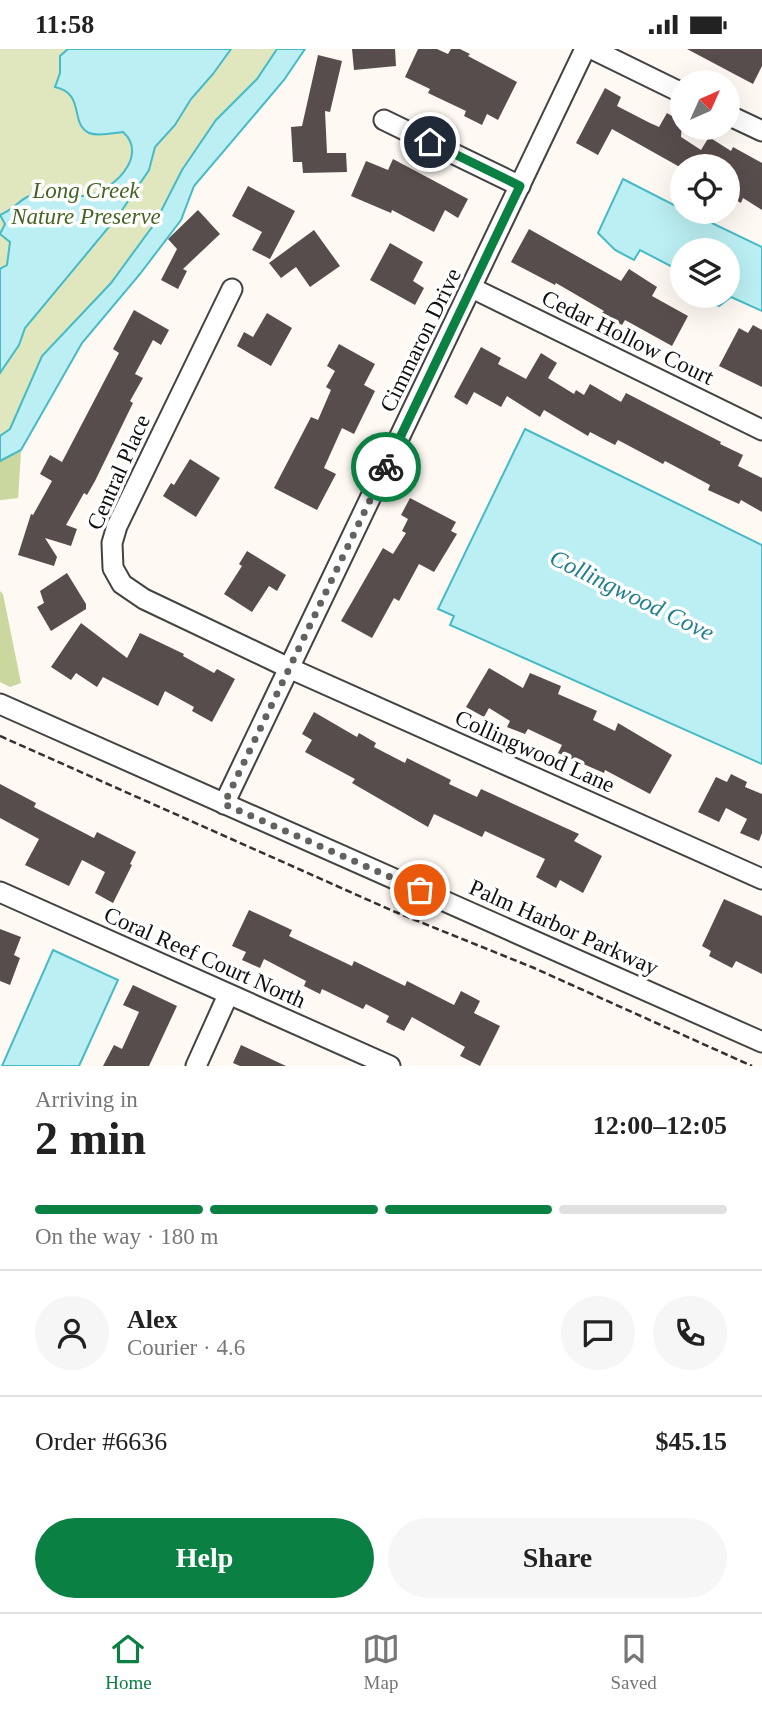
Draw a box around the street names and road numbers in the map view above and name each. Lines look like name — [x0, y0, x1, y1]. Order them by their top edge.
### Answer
street label: Cimmaron Drive — [375, 264, 466, 416]
street label: Cedar Hollow Court — [538, 285, 718, 390]
street label: Central Place — [82, 411, 155, 534]
street label: Collingwood Lane — [451, 705, 618, 798]
street label: Palm Harbor Parkway — [465, 874, 663, 981]
street label: Coral Reef Court North — [100, 902, 310, 1013]

